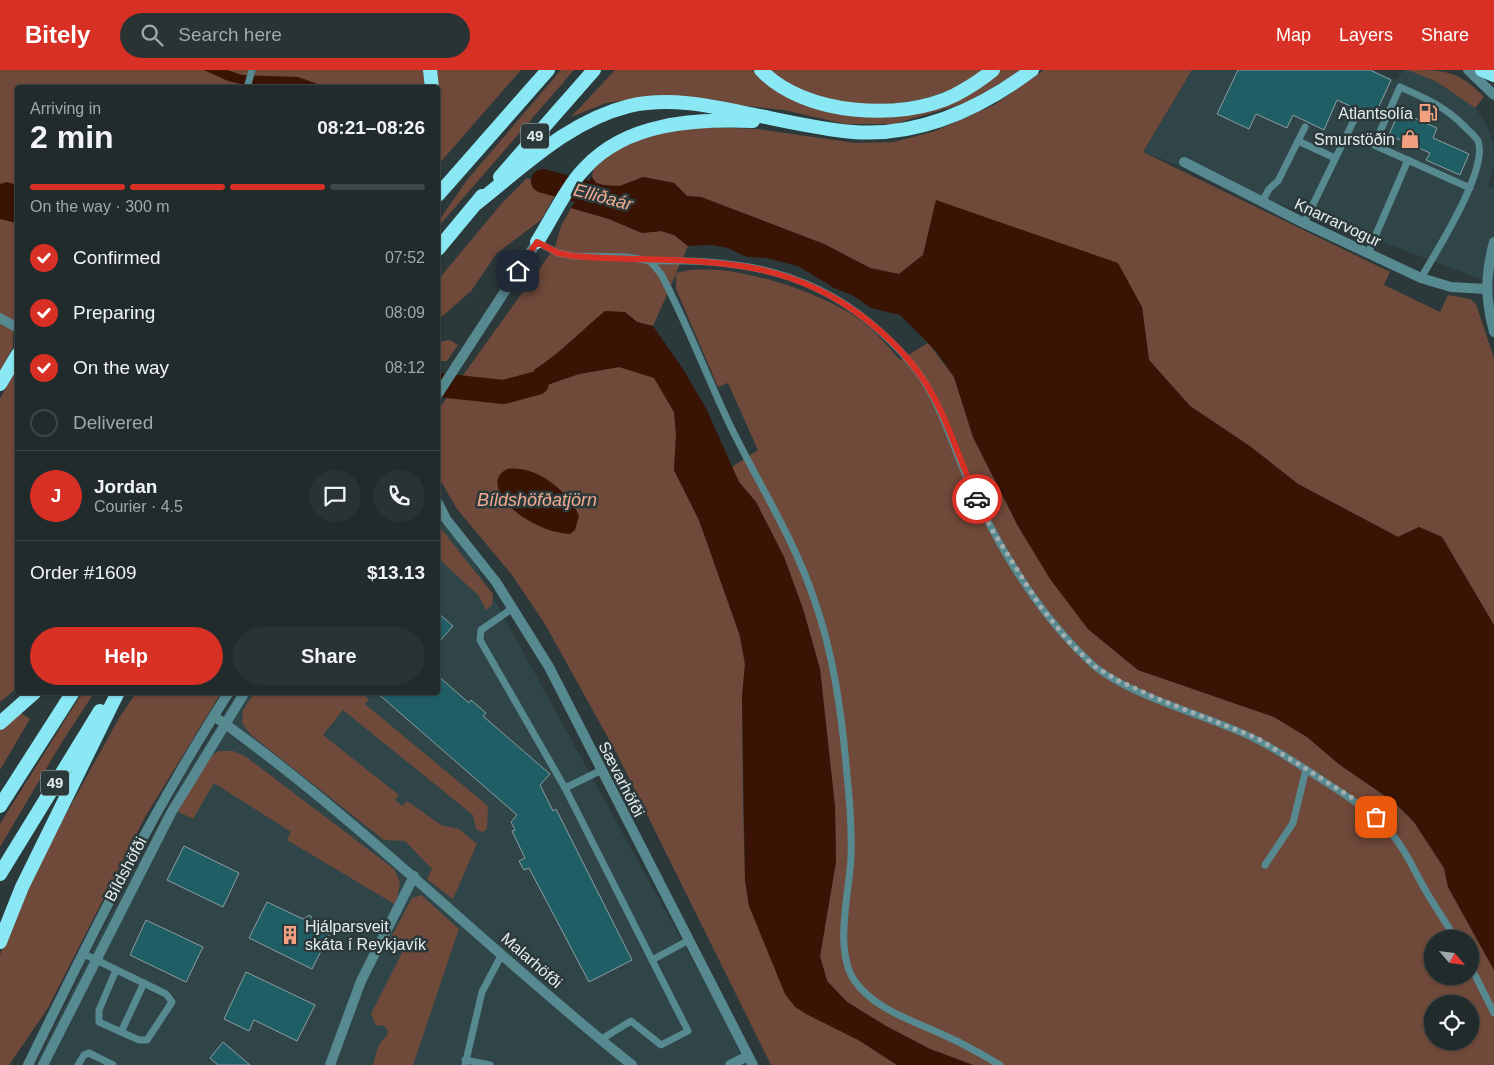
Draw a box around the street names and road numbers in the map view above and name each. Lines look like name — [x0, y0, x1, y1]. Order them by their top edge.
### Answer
road number: 49 — [521, 124, 549, 148]
street label: Knarrarvogur — [1292, 195, 1384, 250]
street label: Sævarhöfði — [595, 739, 648, 820]
road number: 49 — [41, 770, 69, 796]
street label: Bíldshöfði — [101, 834, 149, 904]
street label: Malarhöfði — [498, 929, 565, 991]

